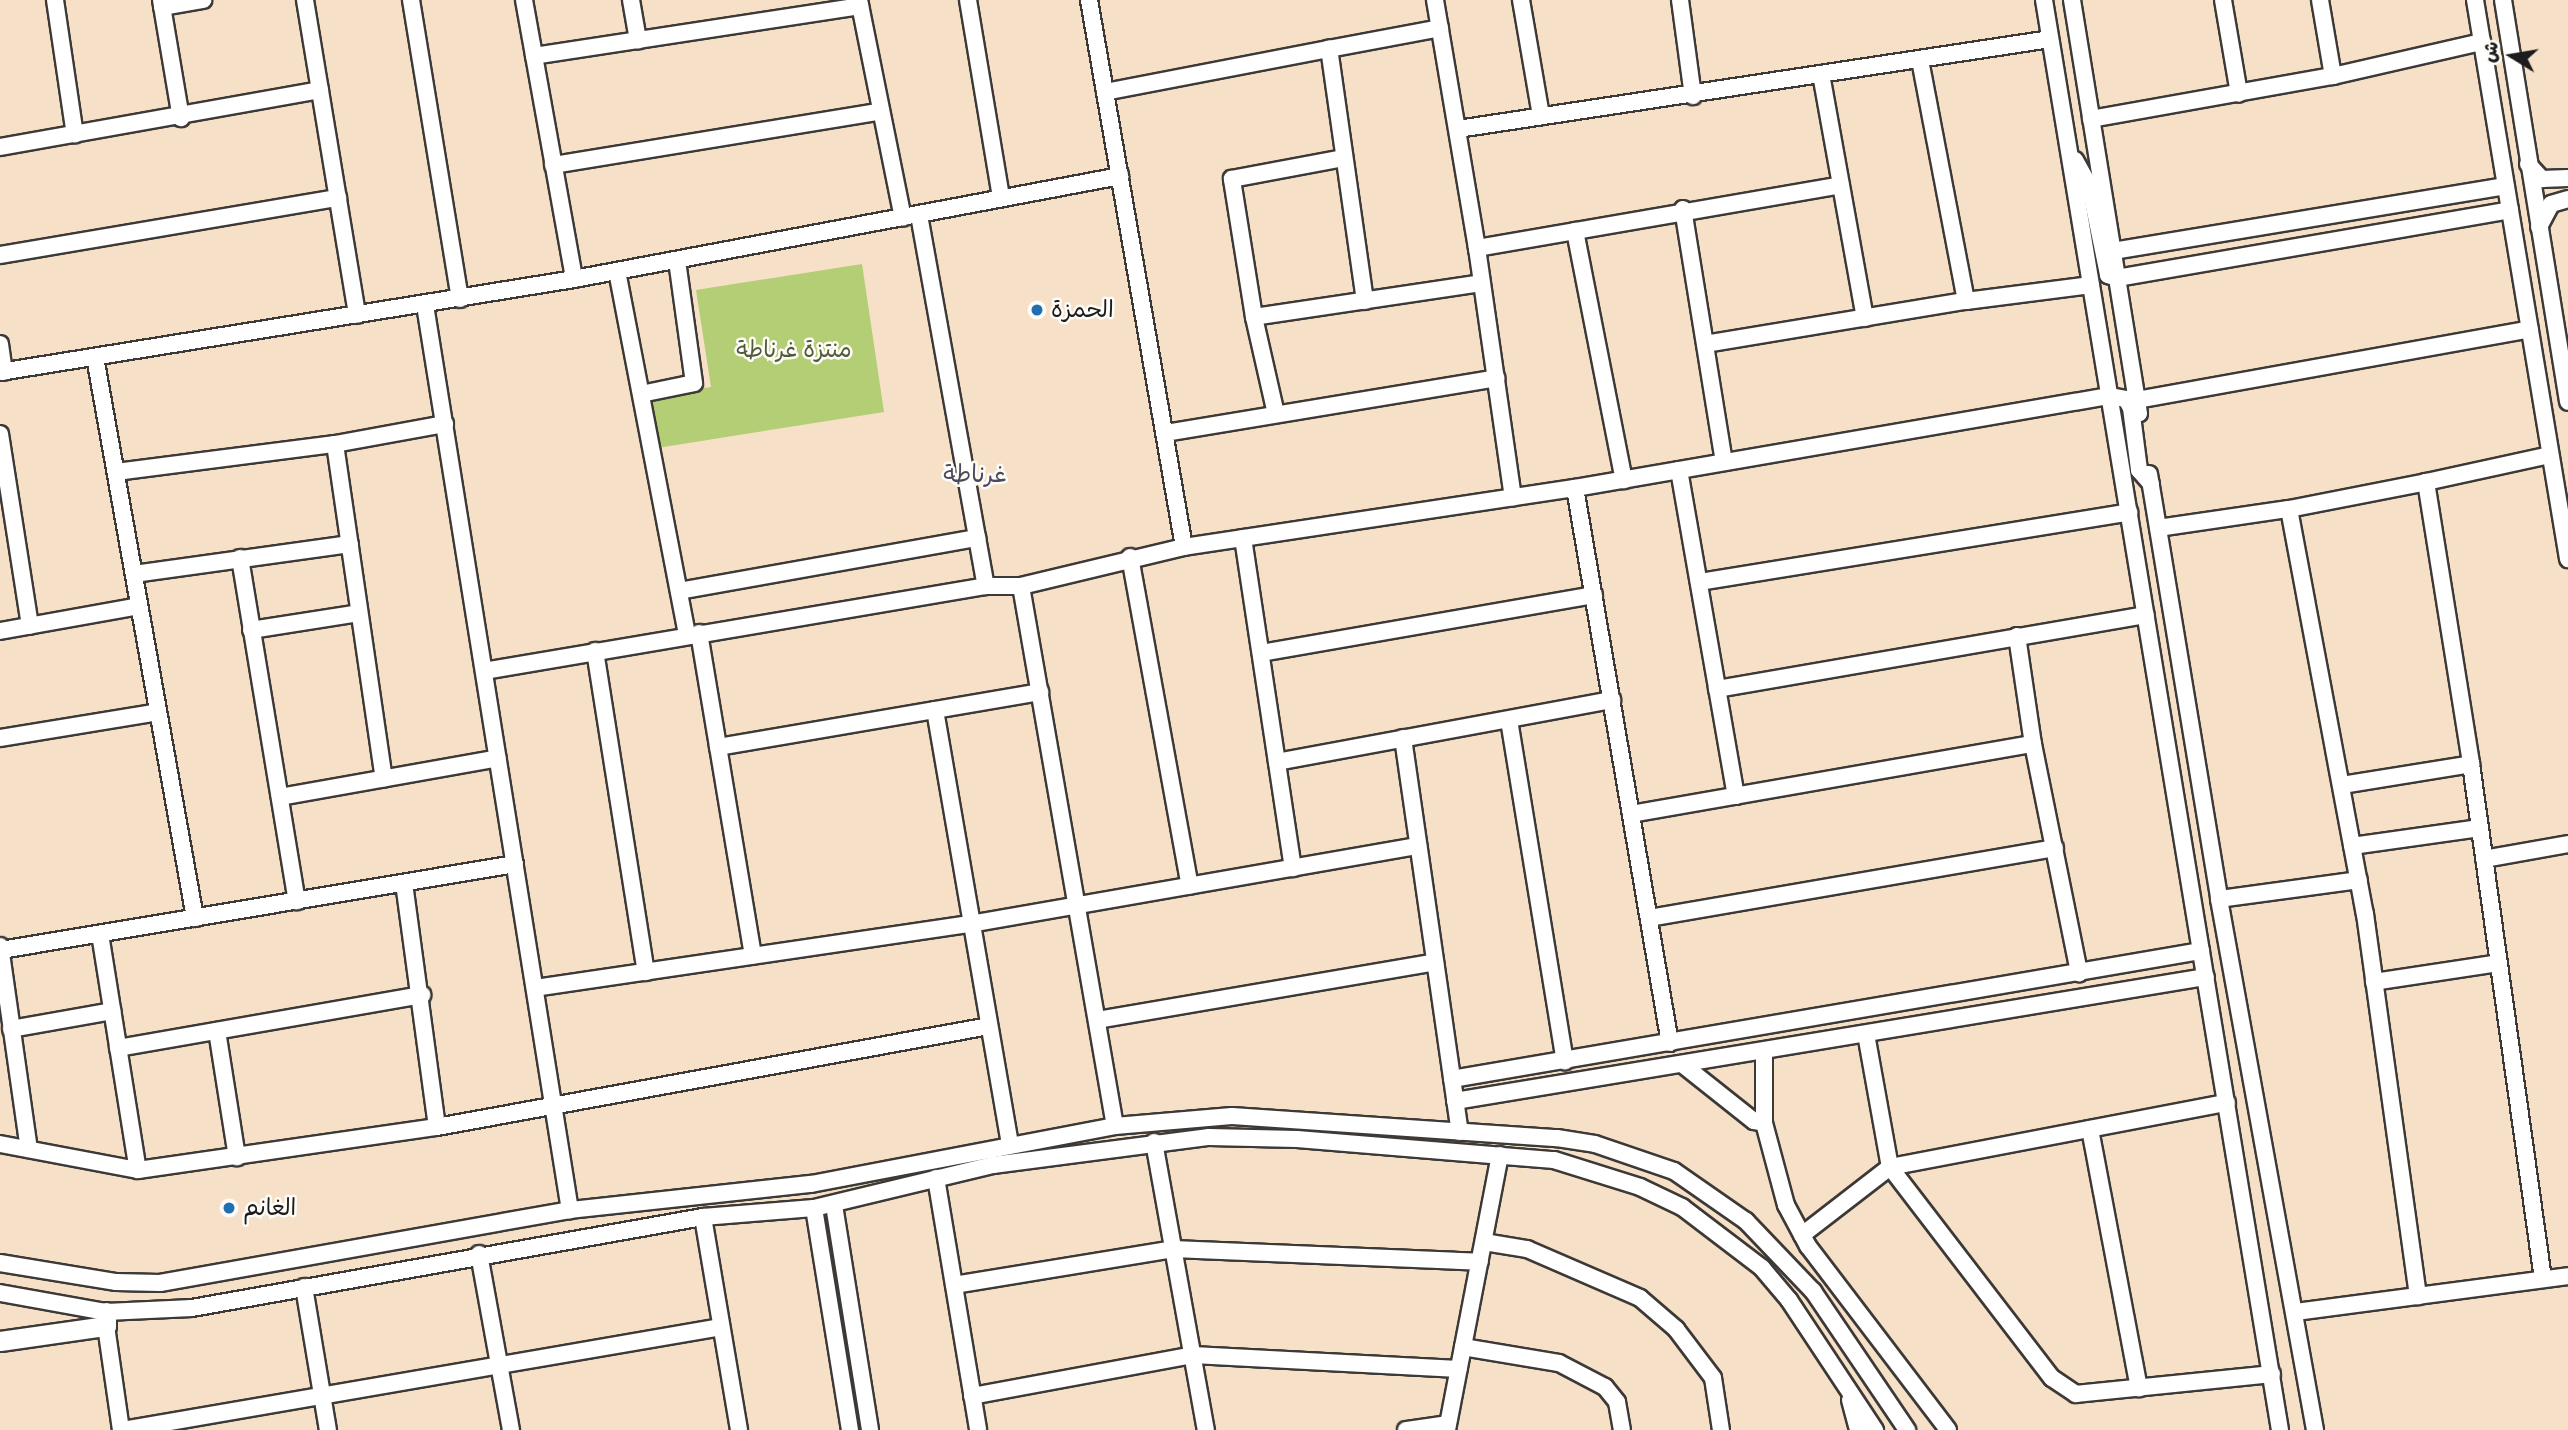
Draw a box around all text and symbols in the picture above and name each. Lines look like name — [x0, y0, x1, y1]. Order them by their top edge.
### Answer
north arrow — [2477, 21, 2547, 91]
text: ش — [2478, 39, 2504, 64]
place label: الحمزة — [1051, 296, 1114, 324]
marker: الحمزة — [1029, 302, 1045, 318]
park label: منتزة غرناطة — [736, 336, 852, 364]
district label: غرناطة — [943, 461, 1007, 489]
place label: الغانم — [243, 1194, 296, 1222]
marker: الغانم — [221, 1200, 237, 1216]

